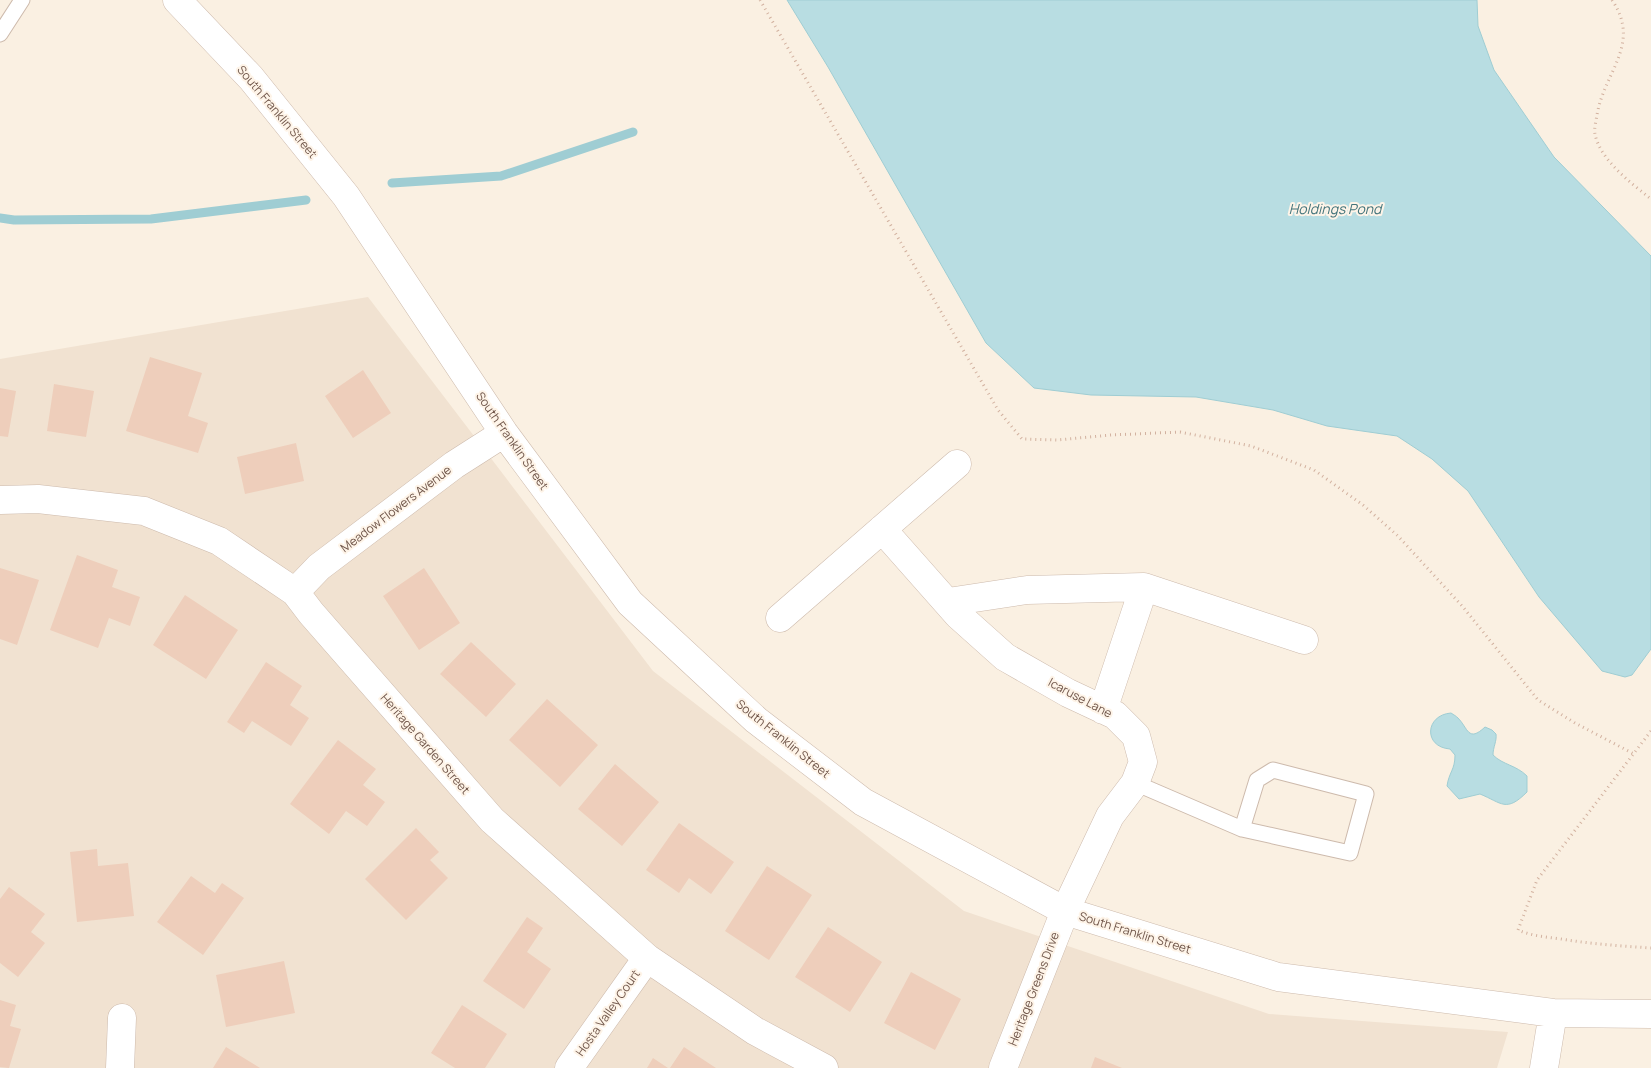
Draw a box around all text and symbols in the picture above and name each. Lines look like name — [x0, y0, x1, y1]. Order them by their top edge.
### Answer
street label: South Franklin Street — [234, 62, 321, 162]
water label: Holdings Pond — [1289, 199, 1383, 218]
street label: South Franklin Street — [472, 388, 553, 493]
street label: Meadow Flowers Avenue — [337, 461, 455, 556]
street label: Icaruse Lane — [1045, 674, 1115, 722]
street label: Heritage Garden Street — [377, 690, 474, 798]
street label: South Franklin Street — [733, 695, 834, 782]
street label: South Franklin Street — [1077, 907, 1193, 958]
street label: Heritage Greens Drive — [1004, 929, 1063, 1048]
street label: Hosta Valley Court — [571, 966, 644, 1059]

